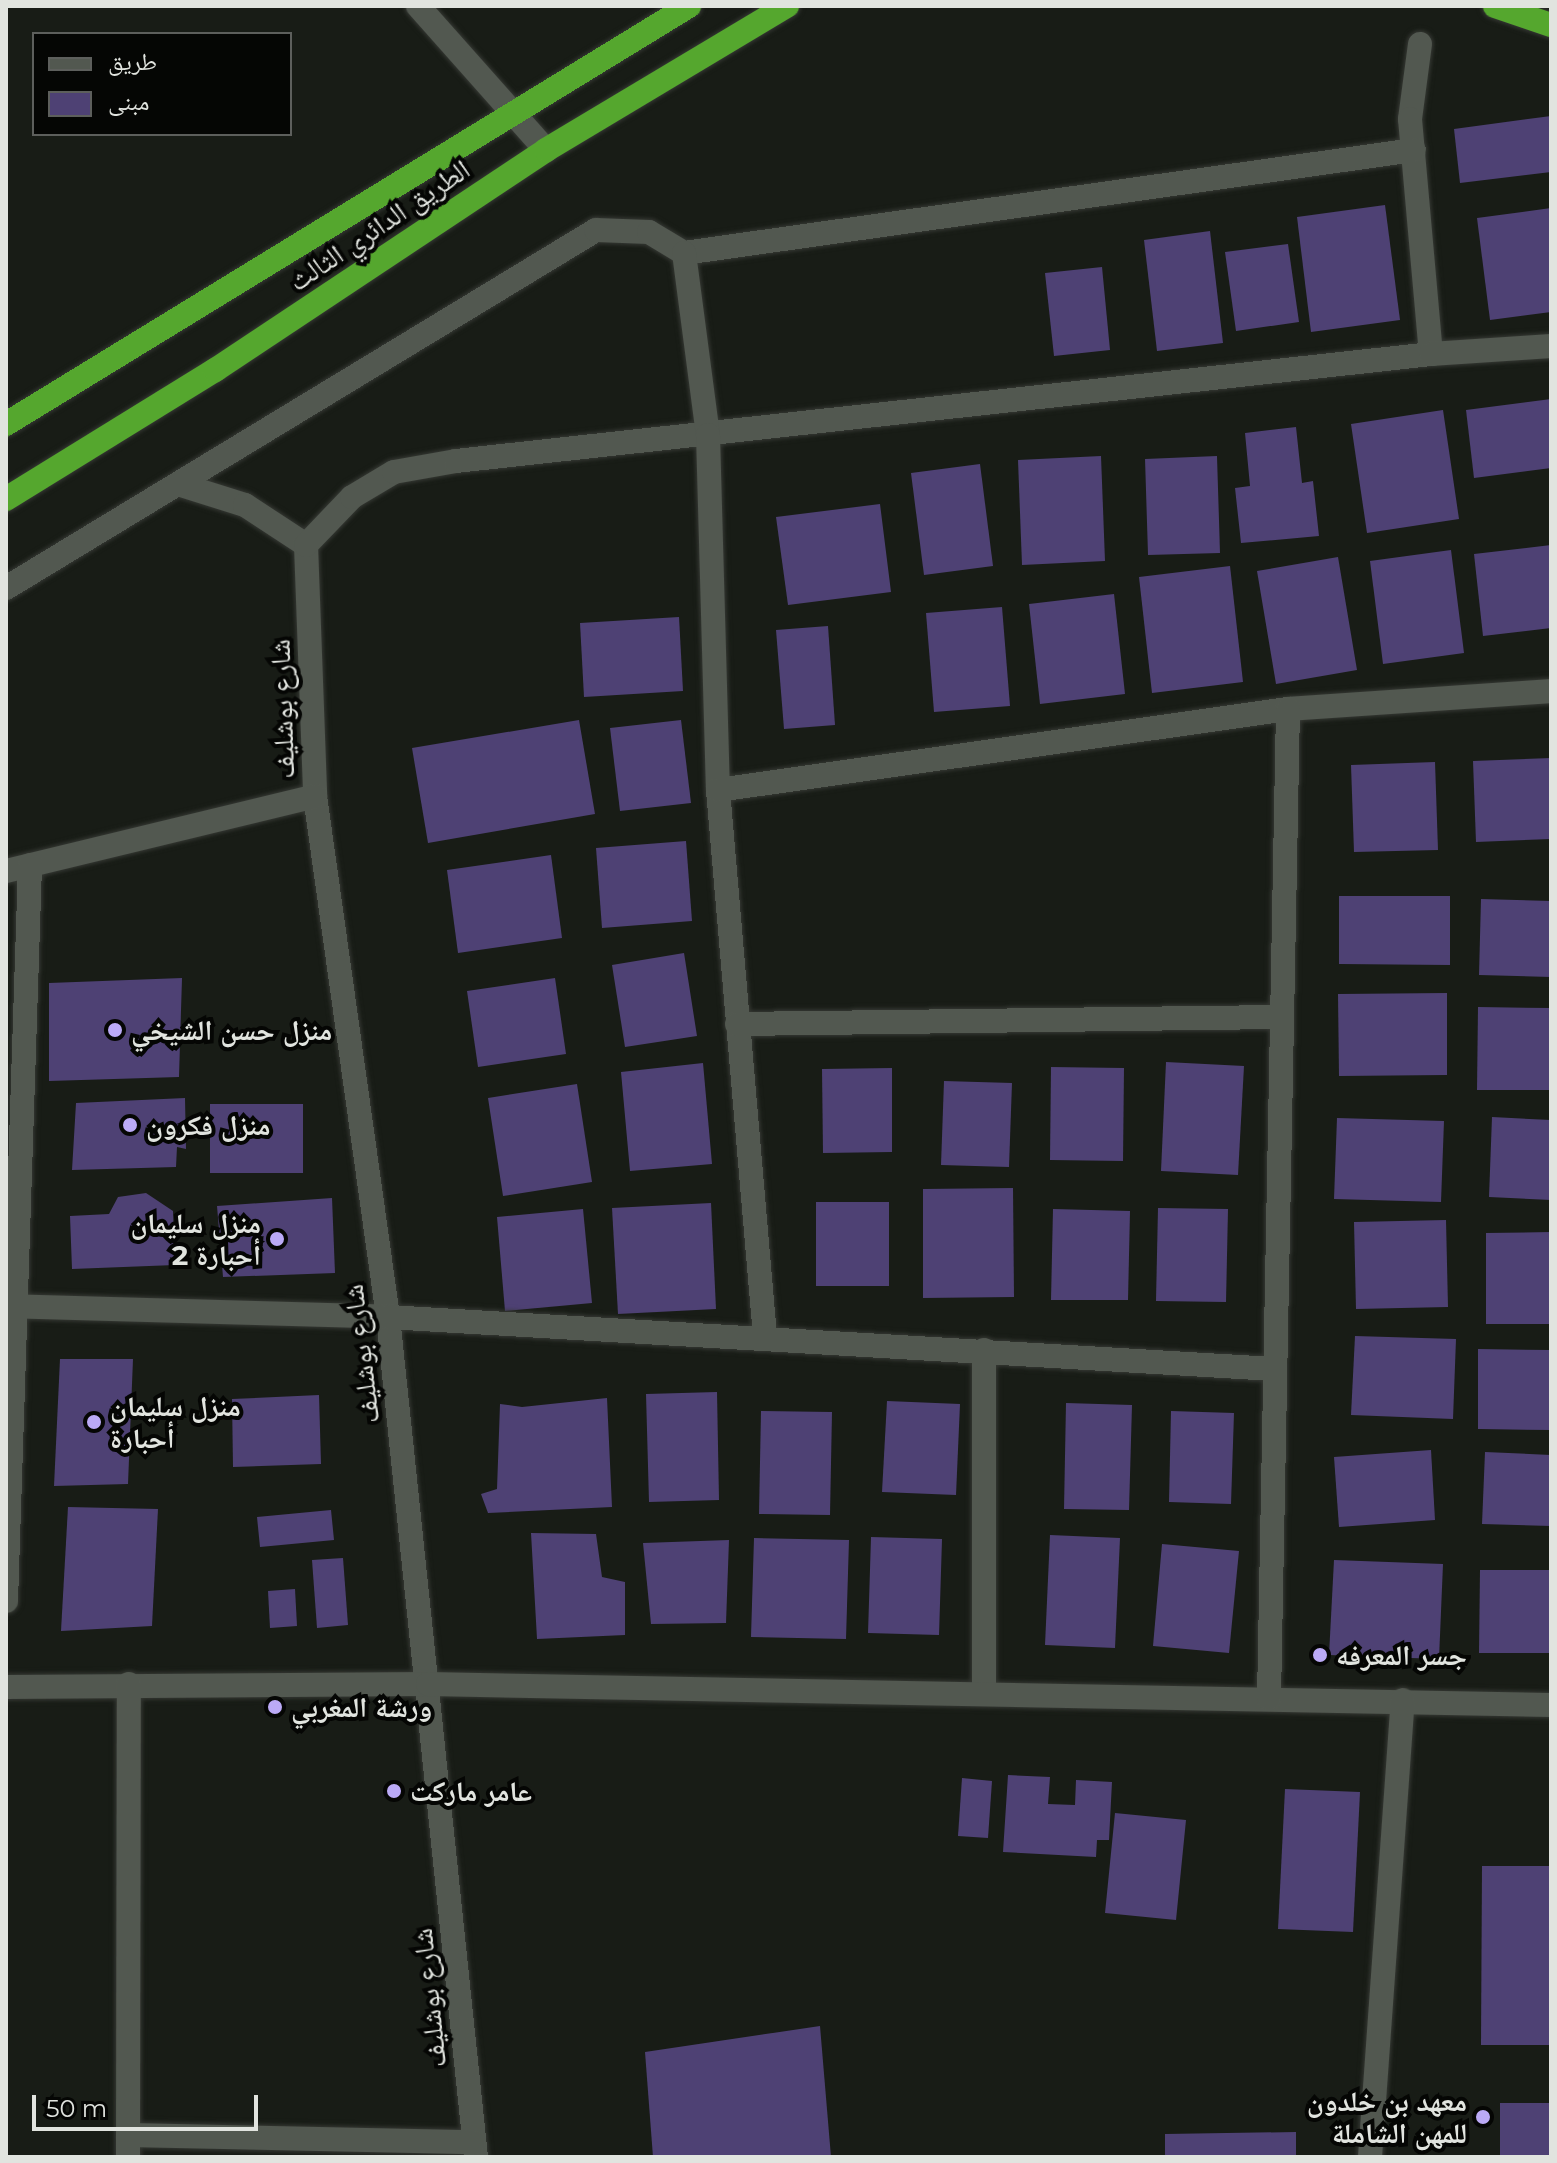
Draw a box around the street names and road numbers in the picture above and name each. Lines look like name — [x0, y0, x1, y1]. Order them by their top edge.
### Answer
street label: الطريق الدائري الثالث — [282, 152, 476, 298]
street label: شارع بوشليف — [263, 639, 301, 779]
street label: شارع بوشليف — [336, 1283, 386, 1425]
street label: شارع بوشليف — [405, 1927, 453, 2069]

